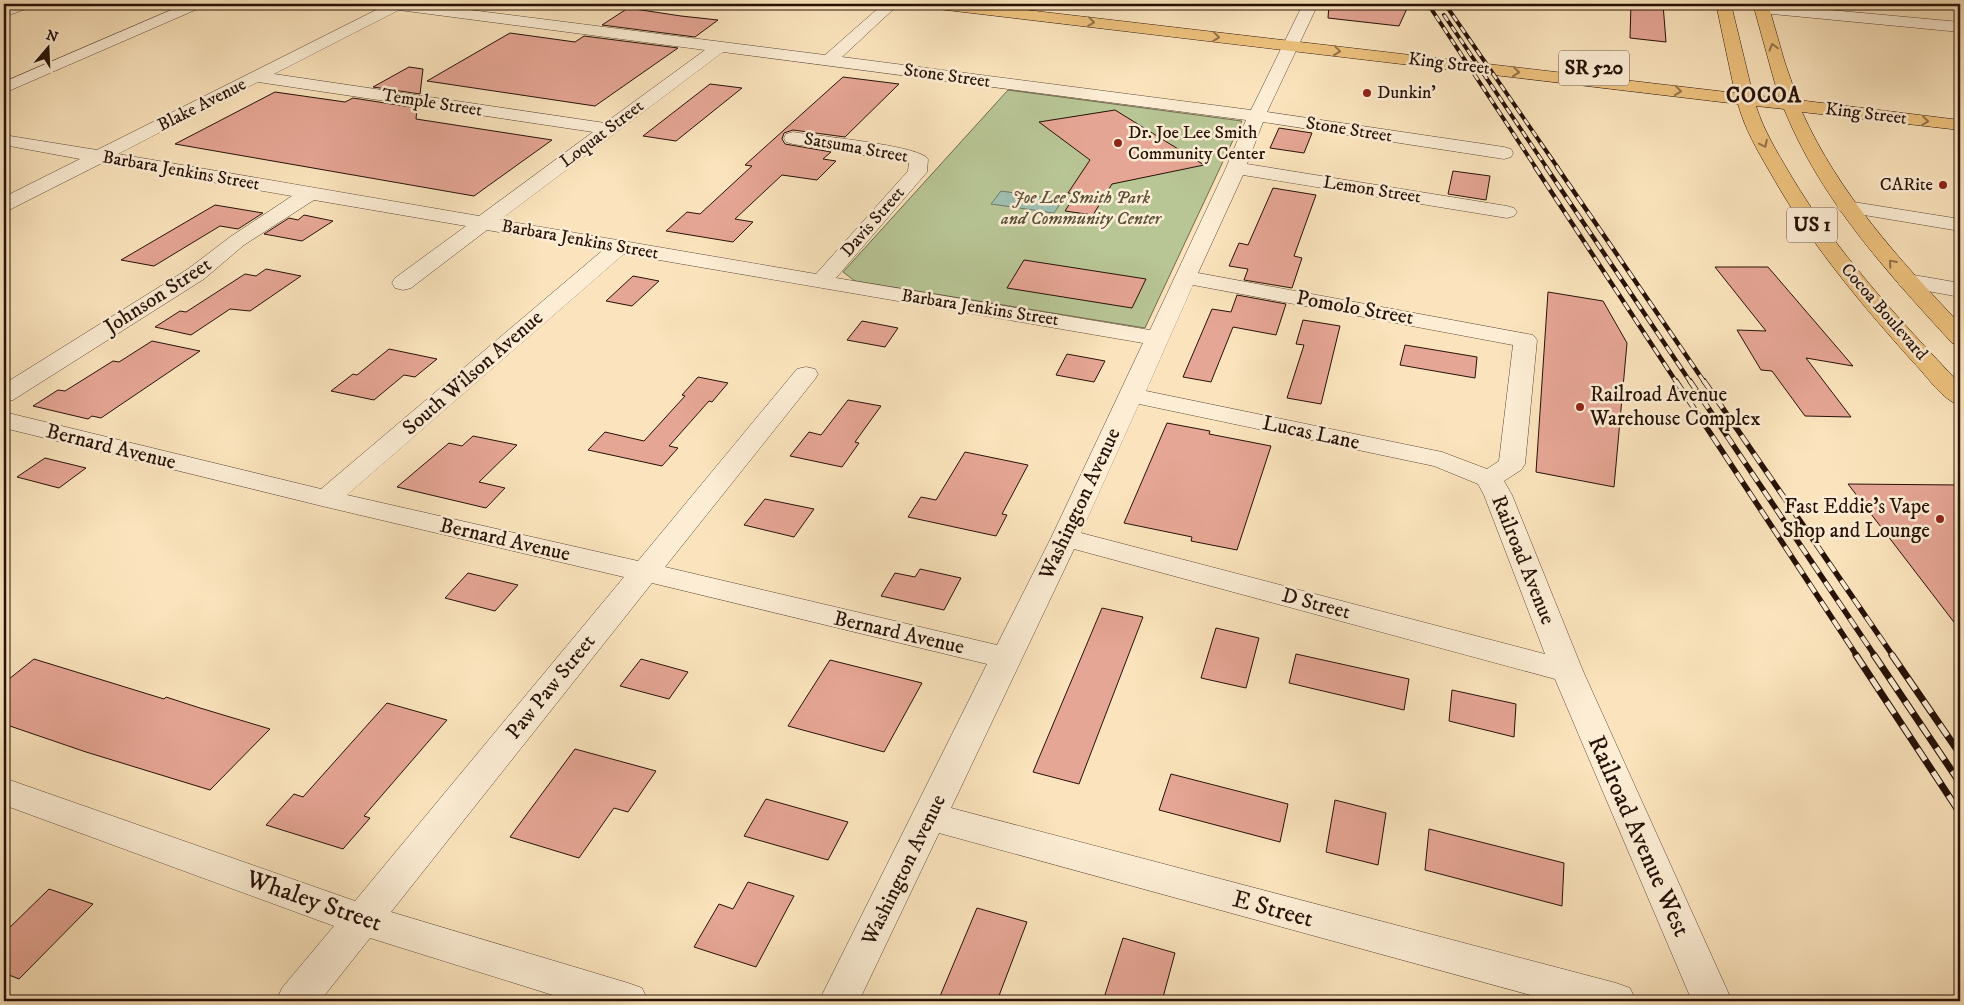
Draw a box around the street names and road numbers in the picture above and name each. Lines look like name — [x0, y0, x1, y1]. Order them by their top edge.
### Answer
street label: King Street — [1407, 48, 1491, 80]
road number: SR 520 — [1559, 50, 1629, 86]
street label: Stone Street — [902, 59, 992, 93]
street label: Blake Avenue — [154, 73, 250, 137]
street label: Temple Street — [380, 84, 484, 122]
street label: Loquat Street — [556, 95, 648, 173]
street label: King Street — [1824, 98, 1908, 130]
street label: Stone Street — [1304, 112, 1394, 148]
street label: Satsuma Street — [802, 128, 910, 168]
street label: Barbara Jenkins Street — [101, 146, 261, 196]
street label: Lemon Street — [1322, 171, 1423, 209]
street label: Davis Street — [836, 182, 910, 262]
road number: US 1 — [1787, 208, 1837, 242]
street label: Barbara Jenkins Street — [500, 215, 660, 265]
street label: Johnson Street — [98, 252, 217, 341]
street label: Cocoa Boulevard — [1836, 259, 1932, 365]
street label: Barbara Jenkins Street — [900, 285, 1061, 331]
street label: Pomolo Street — [1294, 285, 1416, 331]
street label: South Wilson Avenue — [397, 305, 549, 441]
street label: Lucas Lane — [1260, 410, 1362, 456]
street label: Bernard Avenue — [43, 418, 179, 476]
street label: Washington Avenue — [1033, 424, 1127, 585]
street label: Railroad Avenue — [1485, 492, 1561, 629]
street label: Bernard Avenue — [437, 512, 573, 568]
street label: D Street — [1279, 582, 1353, 626]
street label: Bernard Avenue — [831, 605, 967, 661]
street label: Paw Paw Street — [501, 629, 601, 745]
street label: Railroad Avenue West — [1581, 731, 1697, 941]
street label: Washington Avenue — [856, 790, 952, 951]
street label: Whaley Street — [241, 863, 386, 939]
street label: E Street — [1229, 883, 1317, 935]

